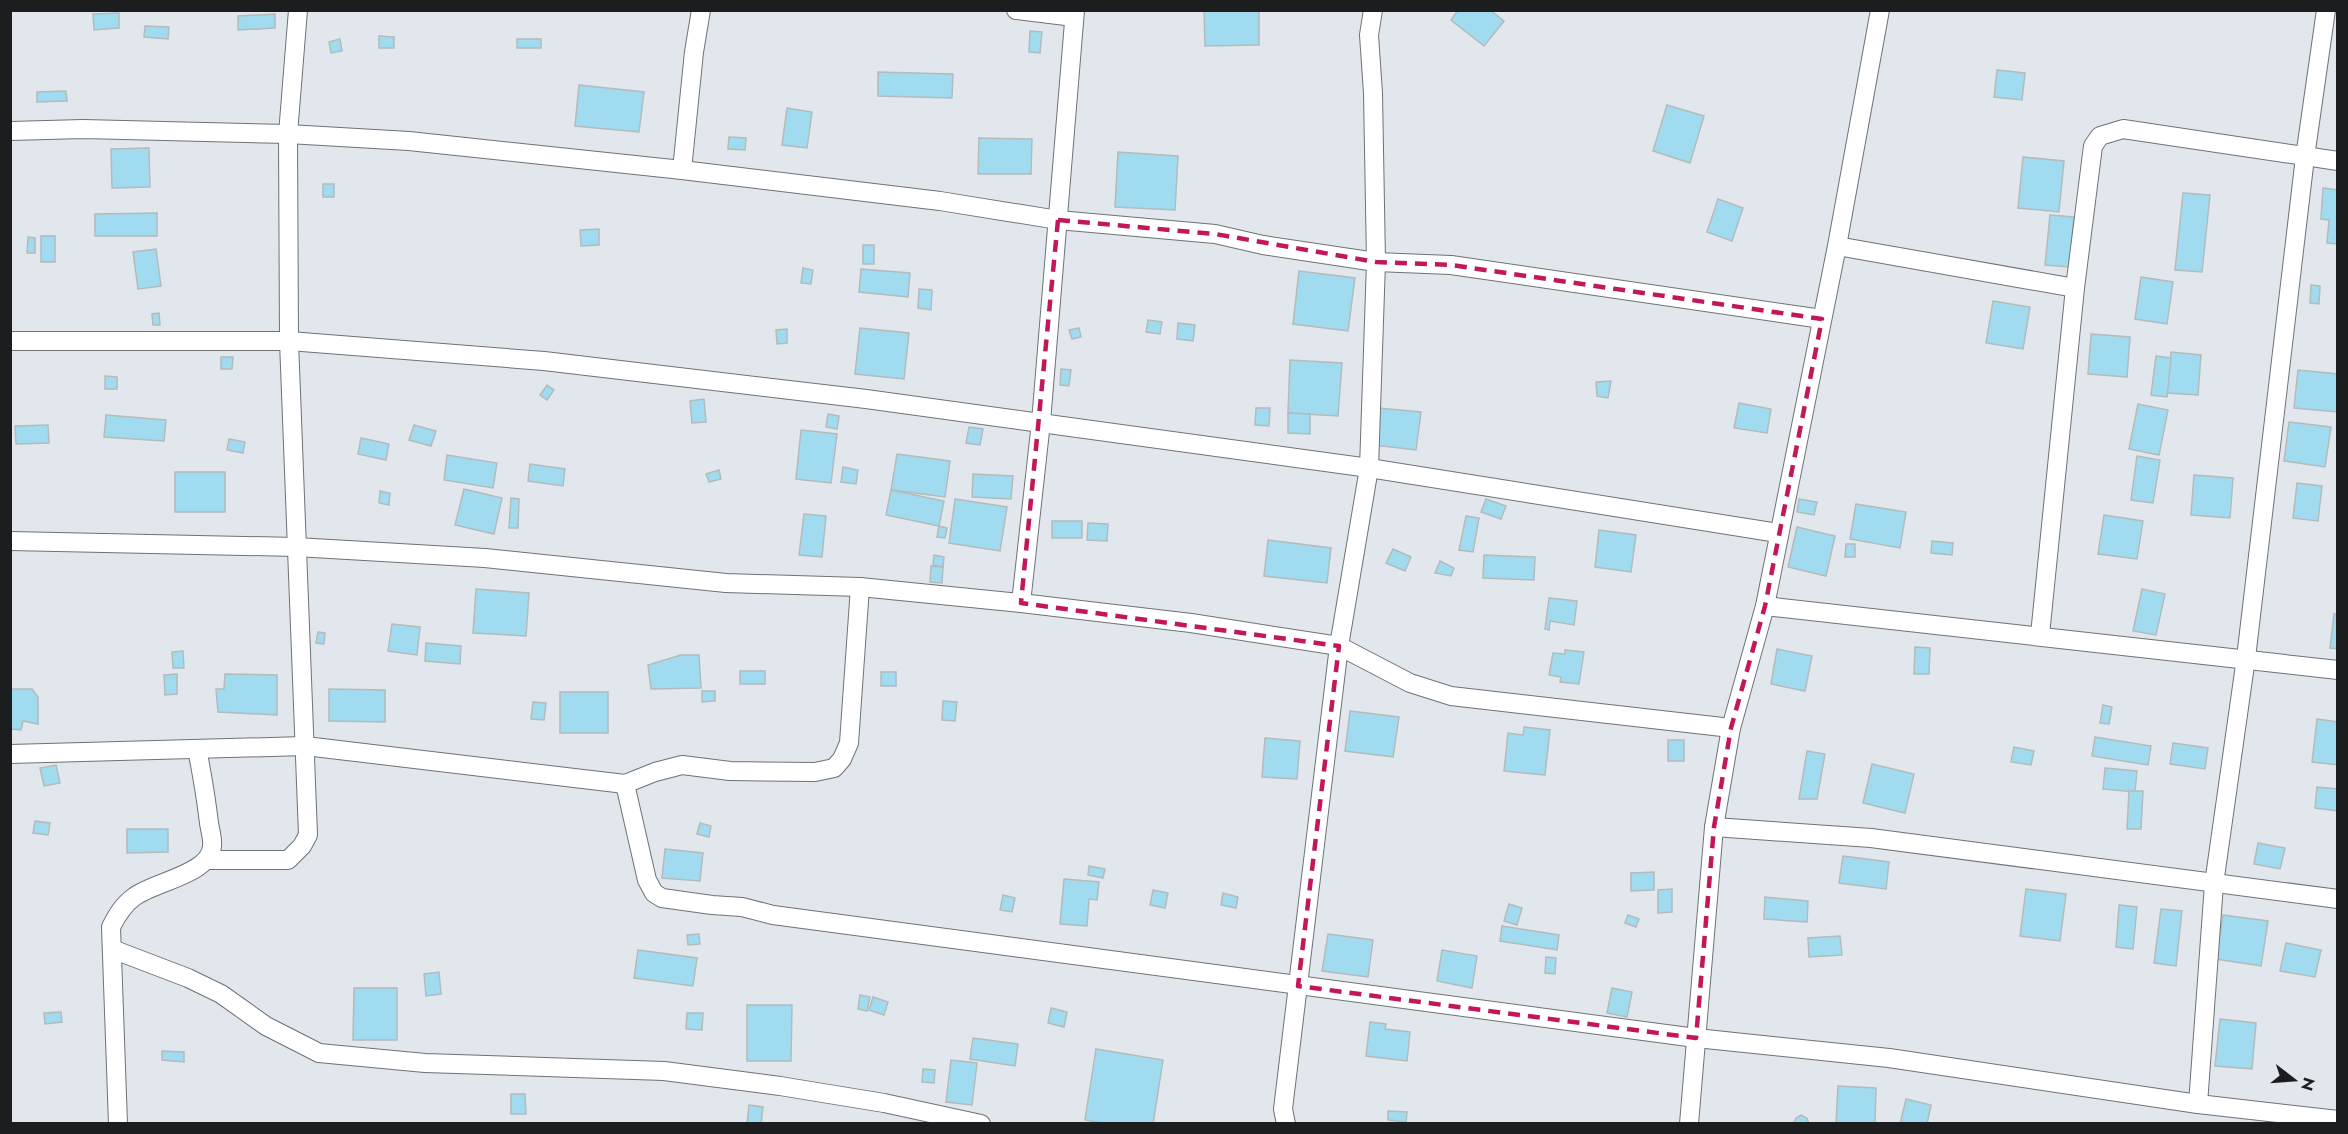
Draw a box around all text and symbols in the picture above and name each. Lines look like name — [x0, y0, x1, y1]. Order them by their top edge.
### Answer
north arrow — [2264, 1050, 2324, 1110]
text: N — [2295, 1075, 2321, 1094]

